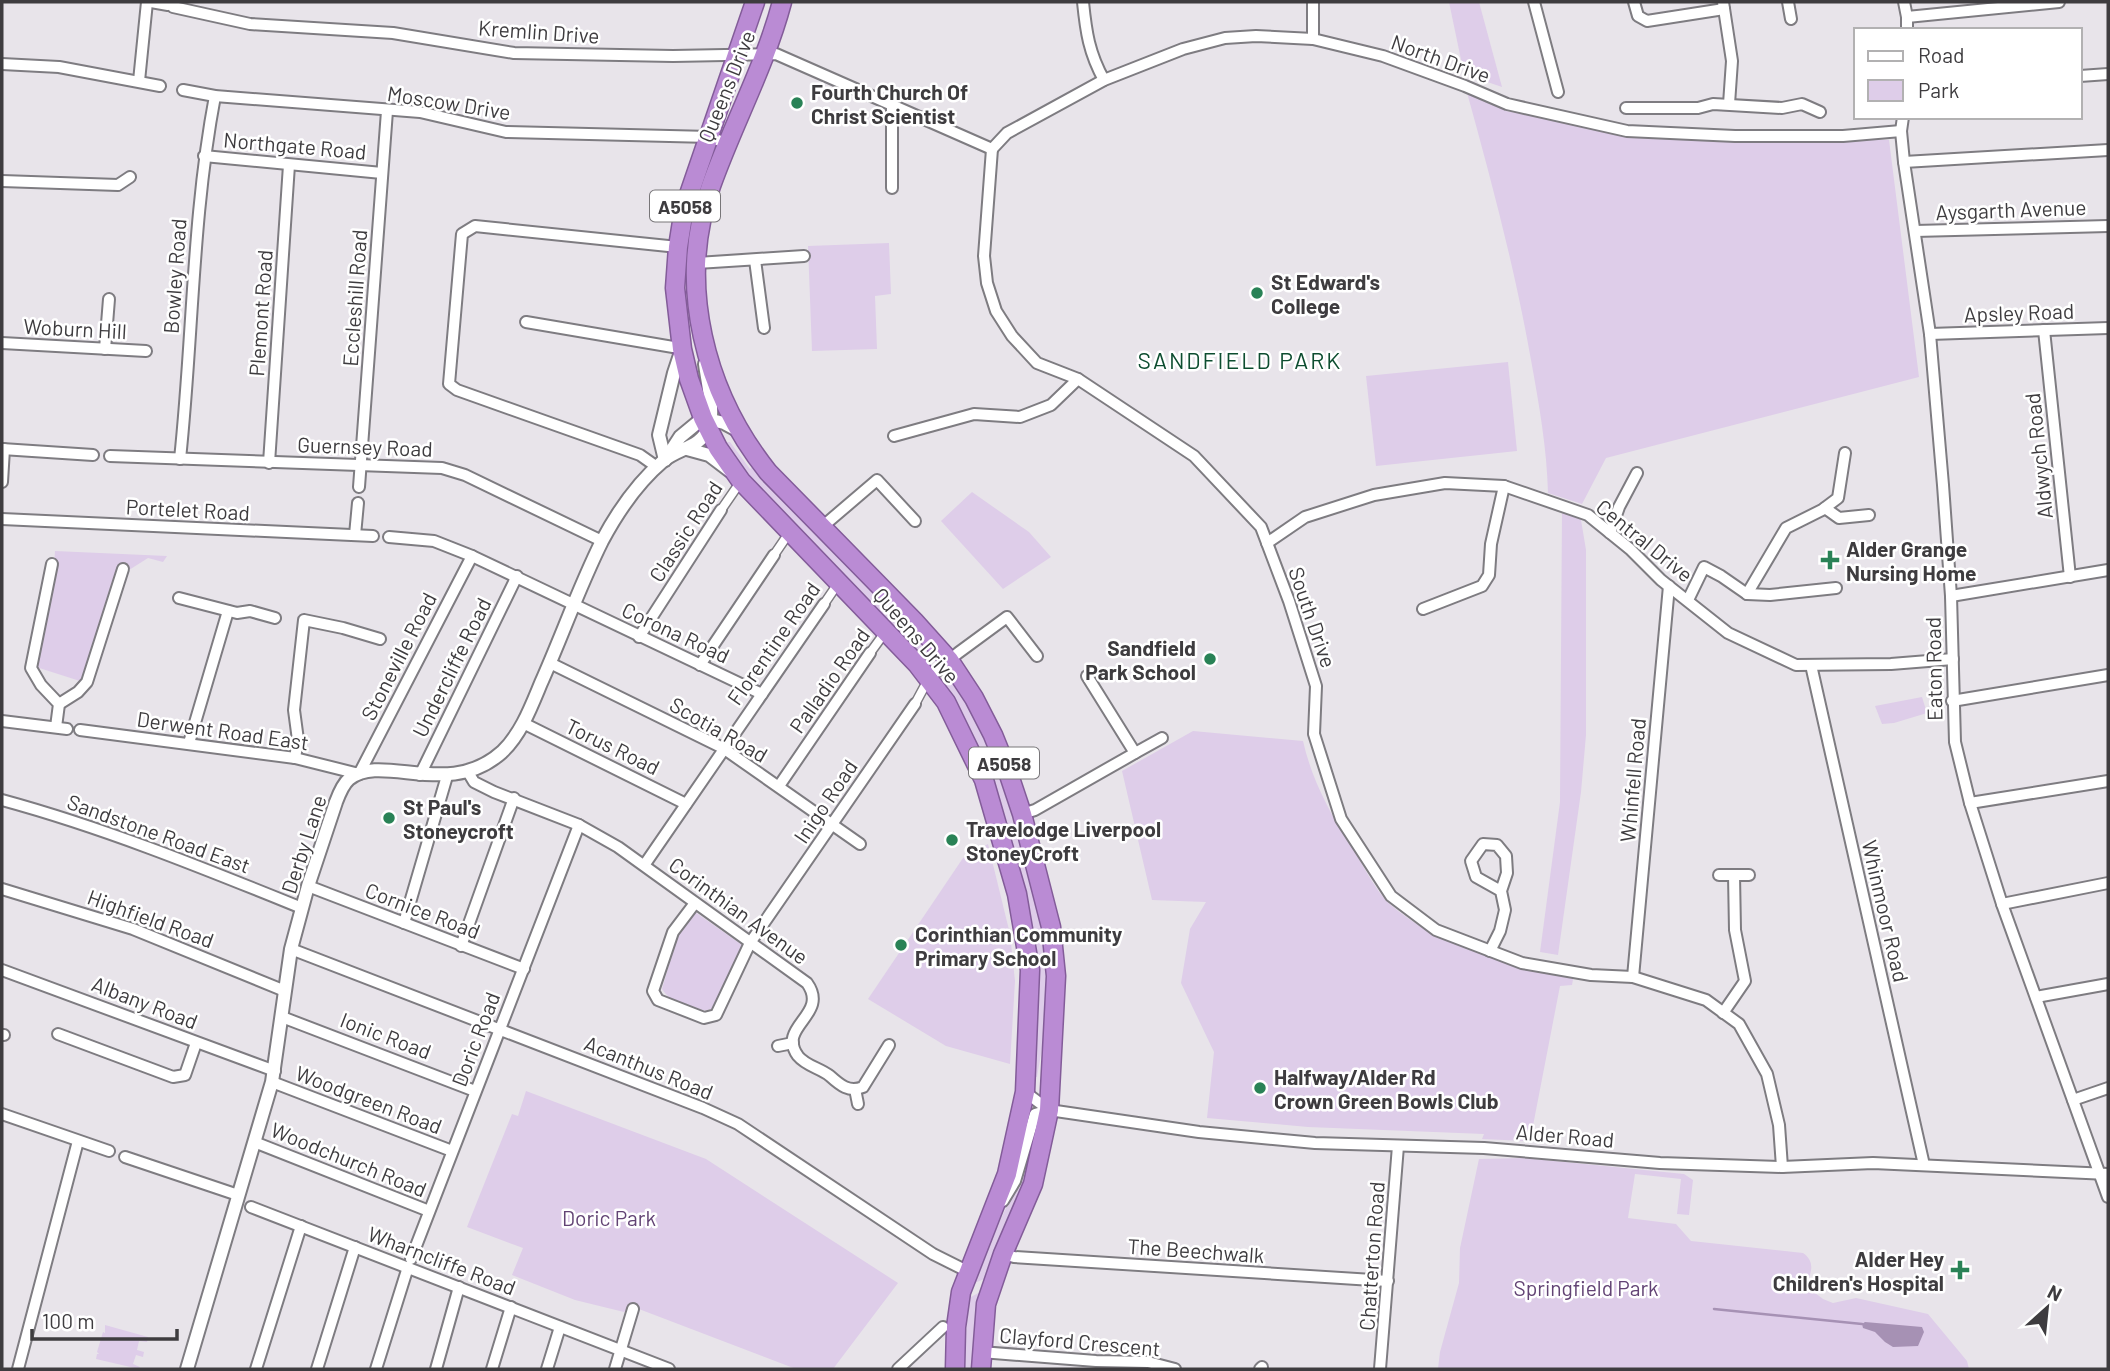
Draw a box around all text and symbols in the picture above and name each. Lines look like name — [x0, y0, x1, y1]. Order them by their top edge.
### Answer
street label: Kremlin Drive — [478, 14, 600, 48]
street label: Queens Drive — [692, 27, 760, 145]
legend — [1854, 28, 2082, 119]
street label: North Drive — [1388, 29, 1494, 87]
text: Road — [1918, 42, 1964, 67]
text: Park — [1918, 77, 1959, 102]
place label: Fourth Church Of Christ Scientist — [811, 79, 968, 128]
street label: Moscow Drive — [386, 80, 512, 124]
marker: Fourth Church Of Christ Scientist — [789, 95, 805, 111]
street label: Northgate Road — [222, 126, 368, 164]
road number: A5058 — [650, 190, 720, 222]
street label: Aysgarth Avenue — [1935, 194, 2087, 224]
street label: Bowley Road — [158, 218, 190, 334]
street label: Eccleshill Road — [337, 229, 371, 367]
street label: Plemont Road — [243, 249, 277, 377]
place label: St Edward's College — [1271, 269, 1380, 318]
marker: St Edward's College — [1249, 285, 1265, 301]
street label: Apsley Road — [1963, 298, 2075, 326]
street label: Woburn Hill — [23, 313, 127, 343]
district label: SANDFIELD PARK — [1138, 346, 1342, 374]
street label: Aldwych Road — [2019, 392, 2057, 520]
street label: Guernsey Road — [297, 431, 433, 461]
street label: Classic Road — [643, 476, 727, 586]
street label: Portelet Road — [125, 493, 251, 525]
street label: Central Drive — [1592, 493, 1698, 587]
place label: Alder Grange Nursing Home — [1846, 536, 1976, 585]
marker: Alder Grange Nursing Home — [1820, 550, 1840, 570]
street label: South Drive — [1284, 563, 1342, 671]
street label: Florentine Road — [721, 577, 825, 709]
street label: Queens Drive — [869, 582, 965, 688]
street label: Stoneville Road — [355, 588, 441, 724]
street label: Undercliffe Road — [406, 593, 496, 741]
street label: Corona Road — [618, 596, 734, 668]
street label: Eaton Road — [1920, 617, 1946, 721]
street label: Palladio Road — [784, 623, 874, 737]
place label: Sandfield Park School — [1085, 635, 1196, 684]
marker: Sandfield Park School — [1202, 651, 1218, 667]
street label: Scotia Road — [666, 691, 772, 767]
street label: Derwent Road East — [135, 706, 311, 754]
street label: Torus Road — [562, 713, 664, 779]
street label: Whinfell Road — [1614, 717, 1650, 843]
road number: A5058 — [969, 748, 1039, 778]
street label: Inigo Road — [788, 754, 862, 848]
street label: Sandstone Road East — [64, 788, 254, 878]
street label: Derby Lane — [275, 792, 331, 896]
place label: St Paul's Stoneycroft — [403, 794, 514, 843]
marker: St Paul's Stoneycroft — [381, 810, 397, 826]
place label: Travelodge Liverpool StoneyCroft — [966, 816, 1161, 865]
marker: Travelodge Liverpool StoneyCroft — [944, 832, 960, 848]
street label: Whinmoor Road — [1858, 838, 1914, 984]
street label: Corinthian Avenue — [665, 851, 813, 969]
street label: Cornice Road — [362, 877, 484, 943]
street label: Highfield Road — [84, 884, 218, 952]
place label: Corinthian Community Primary School — [915, 921, 1123, 970]
marker: Corinthian Community Primary School — [893, 937, 909, 953]
street label: Albany Road — [89, 970, 201, 1034]
street label: Doric Road — [446, 988, 504, 1090]
street label: Ionic Road — [337, 1006, 435, 1064]
street label: Acanthus Road — [581, 1030, 717, 1104]
street label: Woodgreen Road — [292, 1060, 446, 1138]
place label: Halfway/Alder Rd Crown Green Bowls Club — [1274, 1064, 1499, 1113]
marker: Halfway/Alder Rd Crown Green Bowls Club — [1252, 1080, 1268, 1096]
street label: Woodchurch Road — [268, 1116, 430, 1202]
street label: Alder Road — [1515, 1118, 1615, 1152]
street label: Chatterton Road — [1353, 1181, 1389, 1331]
park label: Doric Park — [562, 1205, 656, 1230]
street label: Wharncliffe Road — [365, 1220, 519, 1300]
street label: The Beechwalk — [1127, 1233, 1265, 1267]
place label: Alder Hey Children's Hospital — [1773, 1246, 1944, 1295]
marker: Alder Hey Children's Hospital — [1950, 1260, 1970, 1280]
north arrow — [2012, 1273, 2082, 1343]
park label: Springfield Park — [1513, 1275, 1659, 1300]
text: N — [2044, 1279, 2066, 1306]
scale bar — [32, 1298, 177, 1342]
text: 100 m — [42, 1308, 95, 1333]
street label: Clayford Crescent — [999, 1322, 1161, 1360]

